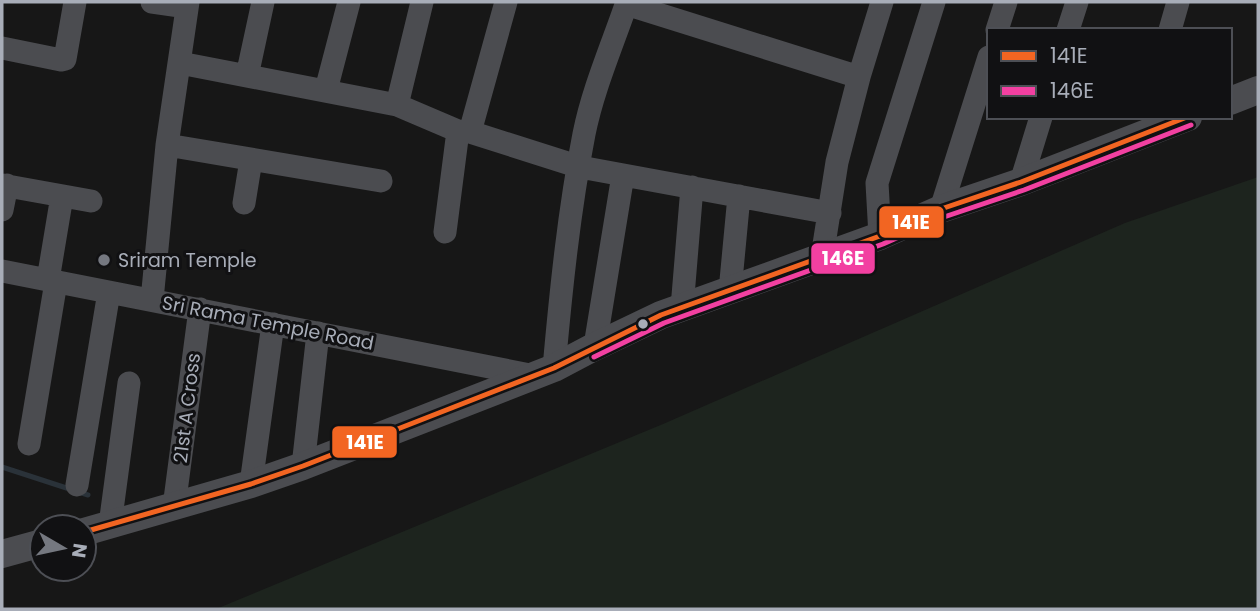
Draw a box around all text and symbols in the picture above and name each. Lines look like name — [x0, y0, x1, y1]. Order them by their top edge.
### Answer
legend — [987, 28, 1232, 119]
text: 141E — [1050, 41, 1087, 70]
text: 146E — [1050, 76, 1094, 105]
line badge: 141E — [878, 205, 945, 239]
text: 141E — [892, 209, 930, 236]
line badge: 146E — [810, 242, 876, 275]
text: 146E — [822, 245, 864, 272]
place label: Sriram Temple — [118, 247, 256, 274]
marker: Sriram Temple — [96, 252, 112, 268]
street label: Sri Rama Temple Road — [160, 289, 376, 357]
unlabelled marker — [636, 317, 650, 331]
street label: 21st A Cross — [167, 351, 207, 465]
line badge: 141E — [331, 425, 398, 459]
text: 141E — [346, 429, 384, 456]
north arrow — [28, 513, 98, 583]
text: N — [65, 541, 94, 560]

